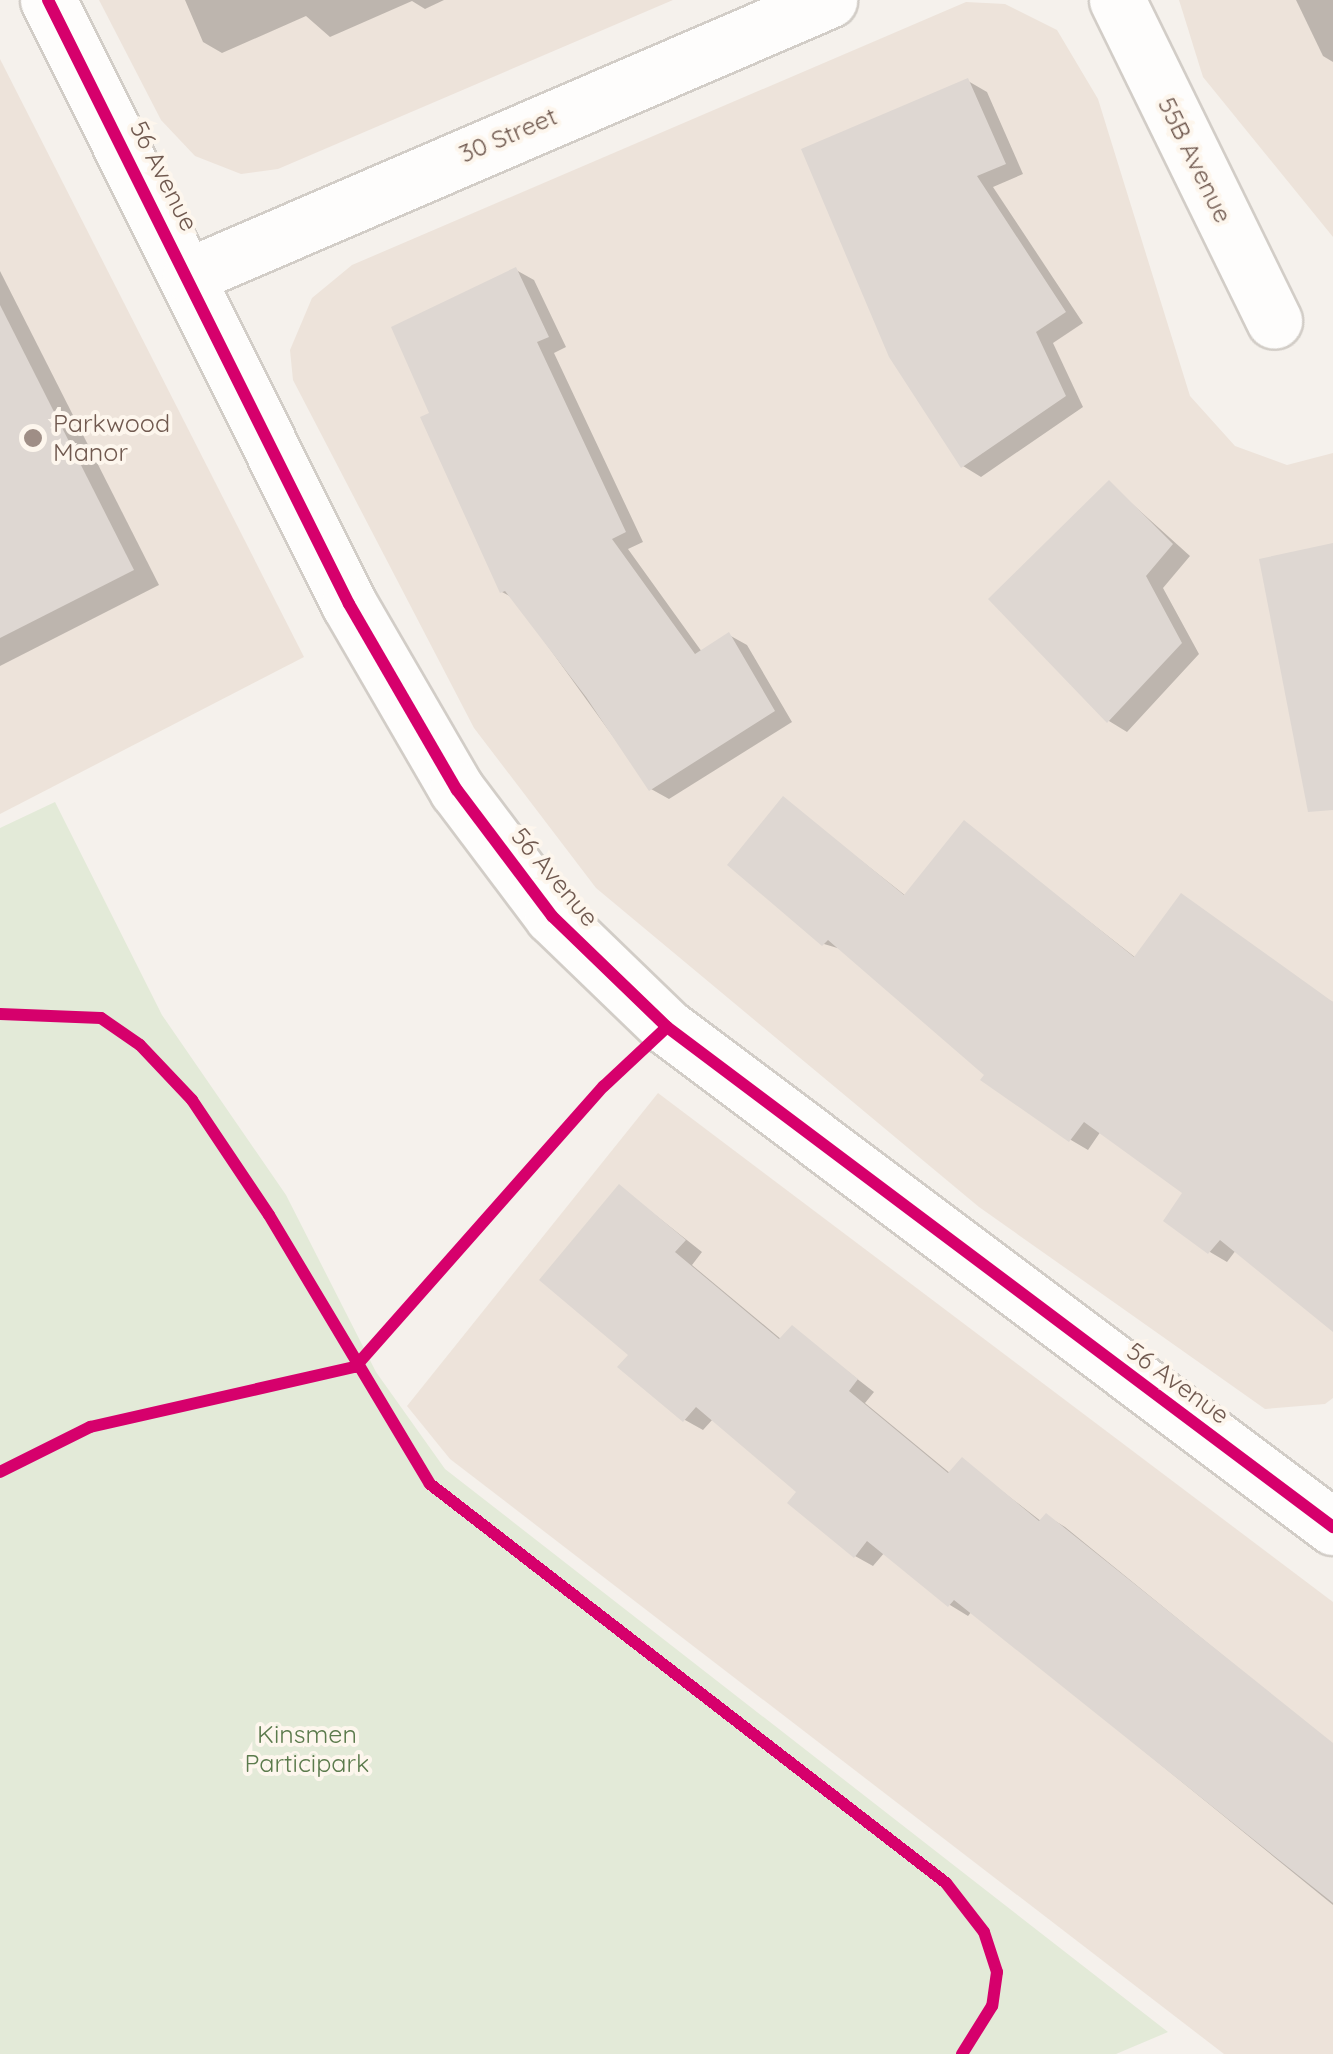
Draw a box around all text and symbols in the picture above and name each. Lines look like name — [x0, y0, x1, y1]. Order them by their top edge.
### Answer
street label: 55B Avenue — [1152, 92, 1238, 228]
street label: 30 Street — [455, 101, 561, 169]
street label: 56 Avenue — [124, 116, 204, 236]
place label: Parkwood Manor — [53, 409, 170, 468]
marker: Parkwood Manor — [22, 427, 44, 449]
street label: 56 Avenue — [505, 822, 605, 932]
street label: 56 Avenue — [1121, 1336, 1235, 1430]
park label: Kinsmen Participark — [245, 1720, 369, 1779]

